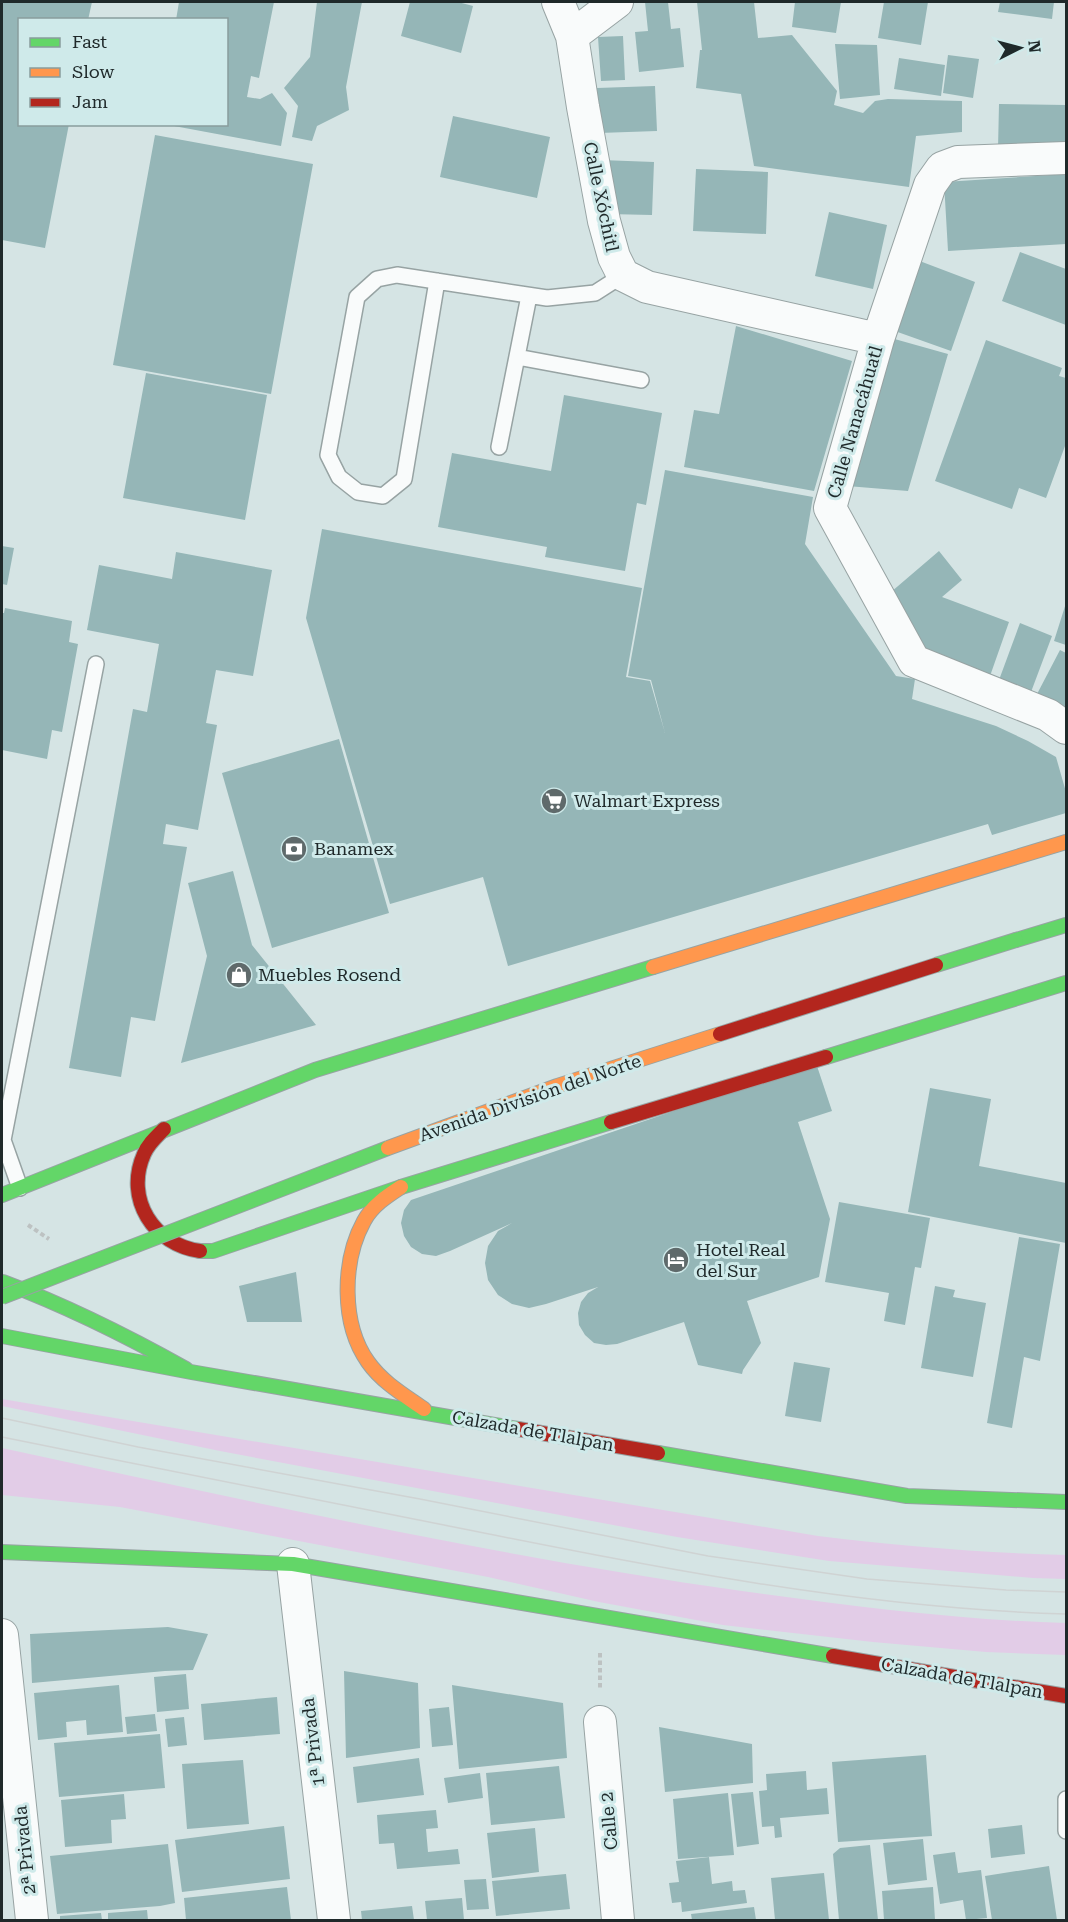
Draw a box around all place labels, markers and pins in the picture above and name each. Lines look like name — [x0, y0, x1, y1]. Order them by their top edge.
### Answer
supermarket icon: Walmart Express — [539, 786, 569, 816]
place label: Walmart Express — [574, 790, 720, 811]
bank icon: Banamex — [279, 834, 309, 864]
place label: Banamex — [314, 838, 394, 859]
shop icon: Muebles Rosend — [224, 960, 254, 990]
place label: Muebles Rosend — [258, 964, 401, 985]
place label: Hotel Real del Sur — [696, 1239, 786, 1281]
hotel icon: Hotel Real del Sur — [661, 1245, 691, 1275]

